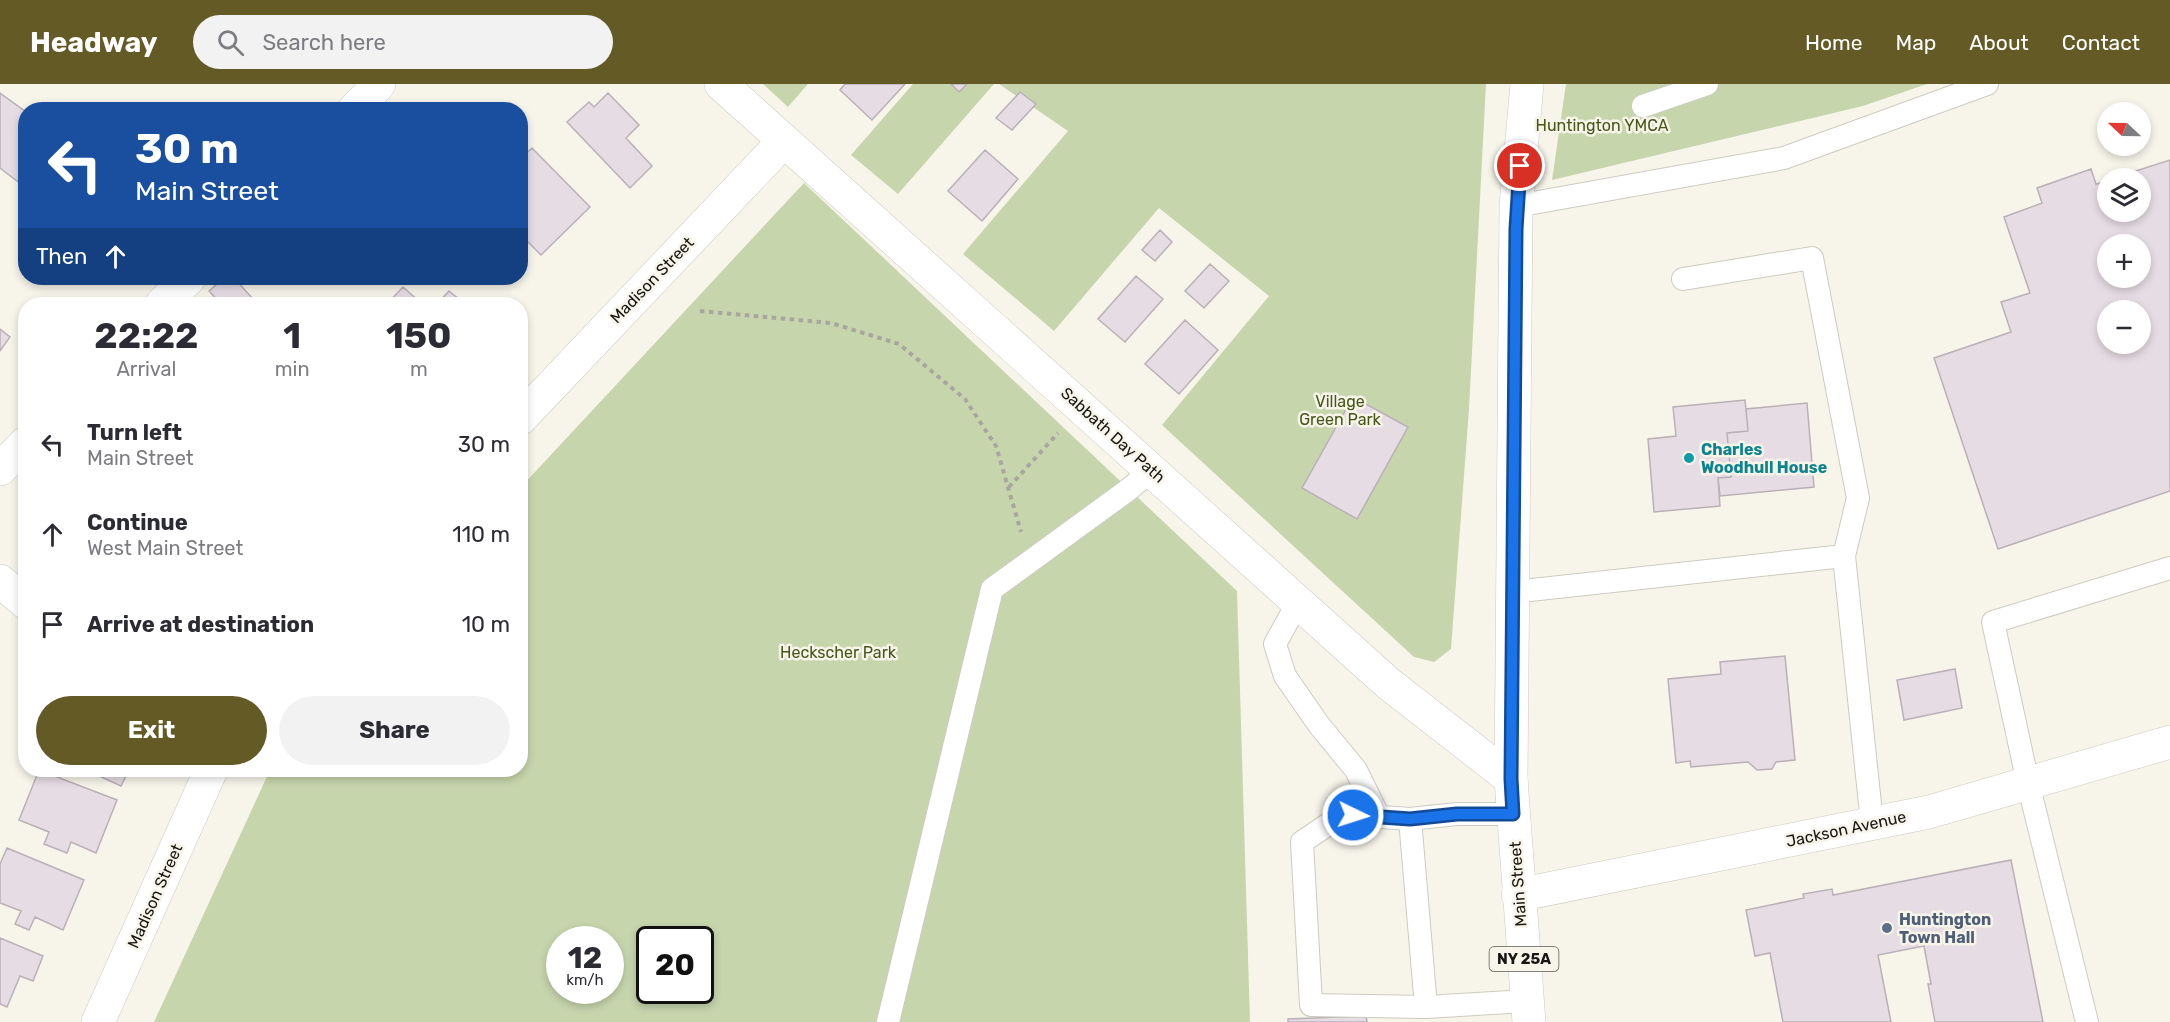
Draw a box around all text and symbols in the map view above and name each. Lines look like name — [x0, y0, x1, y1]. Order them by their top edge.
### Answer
search box — [193, 15, 613, 69]
text: Headway — [30, 26, 157, 59]
icon: search — [214, 26, 247, 59]
text: Search here — [262, 29, 386, 56]
text: Home — [1805, 30, 1862, 55]
text: Map — [1895, 30, 1936, 55]
text: About — [1969, 30, 2029, 55]
text: Contact — [2062, 30, 2140, 55]
north arrow — [2097, 102, 2151, 156]
map controls — [2097, 102, 2151, 354]
park label: Huntington YMCA — [1536, 116, 1669, 135]
text: 30 m — [135, 124, 239, 174]
icon: left — [36, 126, 114, 204]
pin — [1494, 140, 1545, 191]
icon: arrive — [1503, 149, 1536, 182]
button: layers — [2097, 168, 2151, 222]
text: Main Street — [135, 175, 279, 207]
street label: Madison Street — [606, 233, 698, 327]
button: + — [2097, 234, 2151, 288]
icon: ahead — [99, 240, 132, 273]
text: Then — [36, 243, 87, 270]
button: − — [2097, 300, 2151, 354]
text: 22:22 — [94, 314, 198, 357]
text: 1 — [283, 314, 301, 357]
text: 150 — [386, 314, 452, 357]
text: Arrival — [116, 357, 176, 381]
text: min — [275, 357, 310, 381]
text: m — [410, 357, 428, 381]
street label: Sabbath Day Path — [1057, 383, 1169, 487]
park label: Village Green Park — [1299, 392, 1382, 429]
text: Turn left — [87, 419, 182, 446]
icon: left — [36, 428, 69, 461]
text: 30 m — [458, 431, 510, 458]
place label: Charles Woodhull House — [1701, 440, 1827, 477]
text: Main Street — [87, 446, 194, 470]
marker: Charles Woodhull House — [1682, 451, 1696, 465]
text: Continue — [87, 509, 188, 536]
icon: ahead — [36, 518, 69, 551]
text: 110 m — [452, 521, 510, 548]
text: West Main Street — [87, 536, 243, 560]
icon: arrive — [36, 608, 69, 641]
text: Arrive at destination — [87, 611, 314, 638]
text: 10 m — [462, 611, 510, 638]
park label: Heckscher Park — [780, 643, 897, 662]
button: Exit — [36, 696, 267, 765]
button: Share — [279, 696, 510, 765]
position arrow — [1321, 783, 1385, 847]
street label: Jackson Avenue — [1784, 807, 1908, 851]
street label: Madison Street — [124, 841, 186, 951]
street label: Main Street — [1506, 841, 1530, 927]
place label: Huntington Town Hall — [1899, 910, 1991, 947]
marker: Huntington Town Hall — [1880, 921, 1894, 935]
speed limit sign: 20 — [636, 926, 714, 1004]
text: 12 — [568, 940, 602, 976]
road number: NY 25A — [1490, 947, 1558, 971]
text: km/h — [566, 971, 604, 989]

